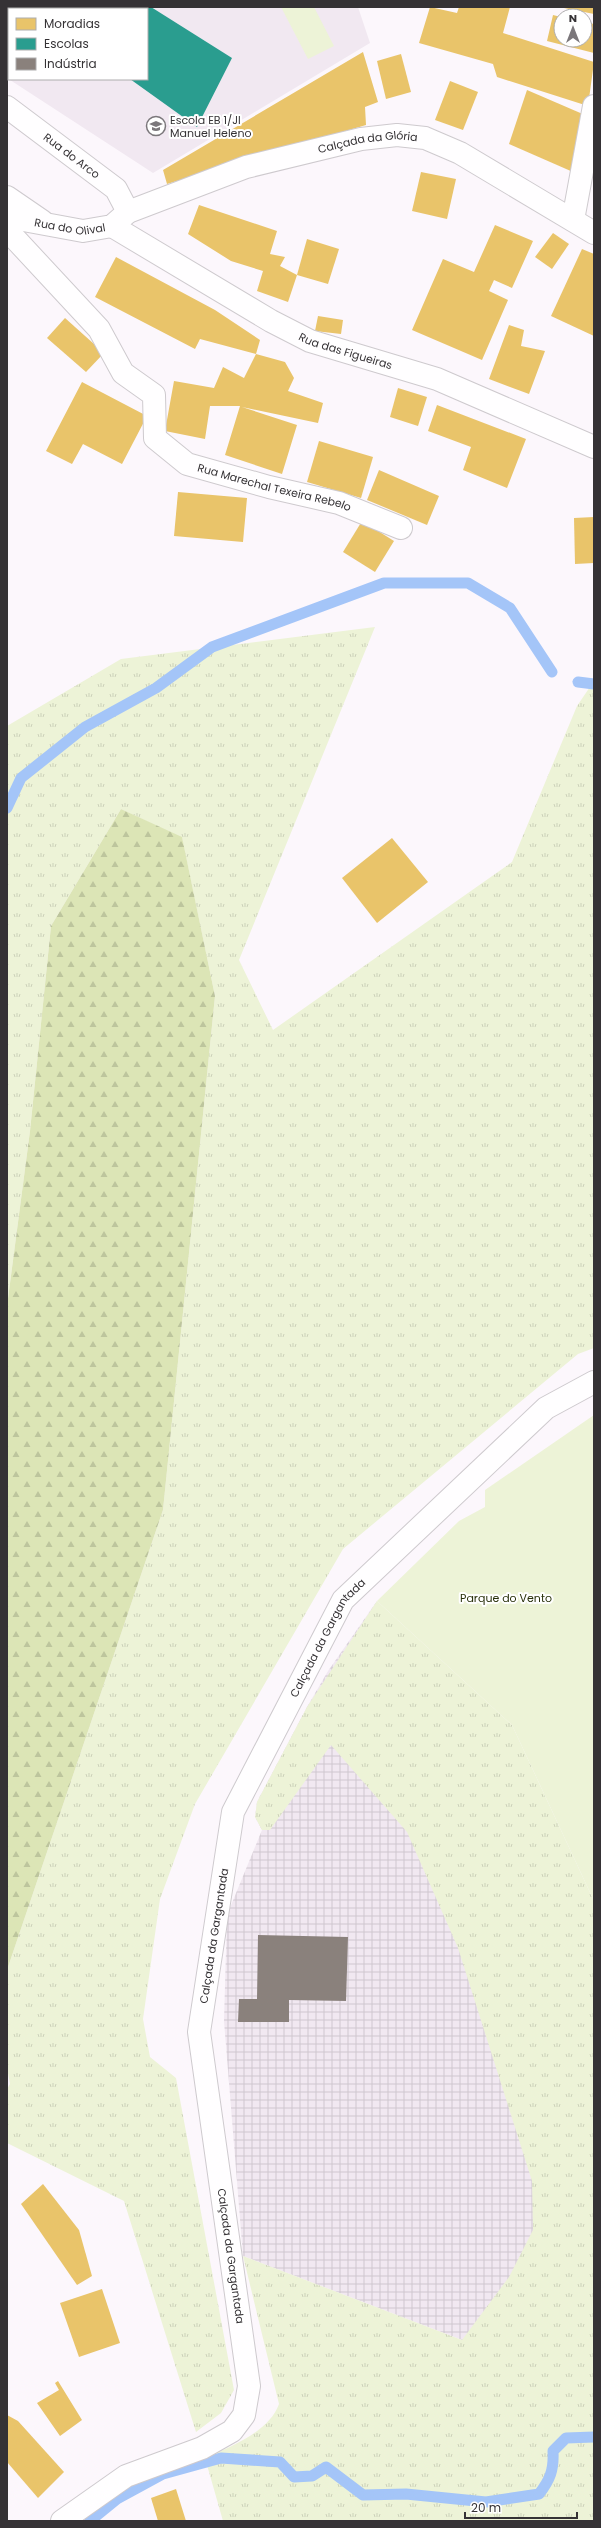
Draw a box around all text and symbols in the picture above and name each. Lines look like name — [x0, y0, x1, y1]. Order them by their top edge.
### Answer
legend — [8, 8, 148, 80]
north arrow — [553, 8, 593, 48]
text: N — [569, 10, 577, 26]
text: Moradias — [44, 15, 100, 32]
text: Escolas — [44, 35, 89, 52]
text: Indústria — [44, 55, 97, 72]
place label: Escola EB 1/JI Manuel Heleno — [170, 112, 252, 141]
school or university icon: Escola EB 1/JI Manuel Heleno — [145, 115, 167, 137]
street label: Calçada da Glória — [316, 127, 418, 157]
street label: Rua do Arco — [40, 129, 103, 182]
street label: Rua do Olival — [33, 214, 107, 239]
street label: Rua das Figueiras — [296, 329, 395, 373]
street label: Rua Marechal Texeira Rebelo — [196, 459, 354, 515]
street label: Calçada da Gargantada — [286, 1575, 369, 1700]
park label: Parque do Vento — [460, 1590, 552, 1606]
street label: Calçada da Gargantada — [196, 1867, 232, 2005]
street label: Calçada da Gargantada — [214, 2187, 248, 2325]
scale bar — [465, 2494, 577, 2520]
text: 20 m — [471, 2499, 501, 2516]

